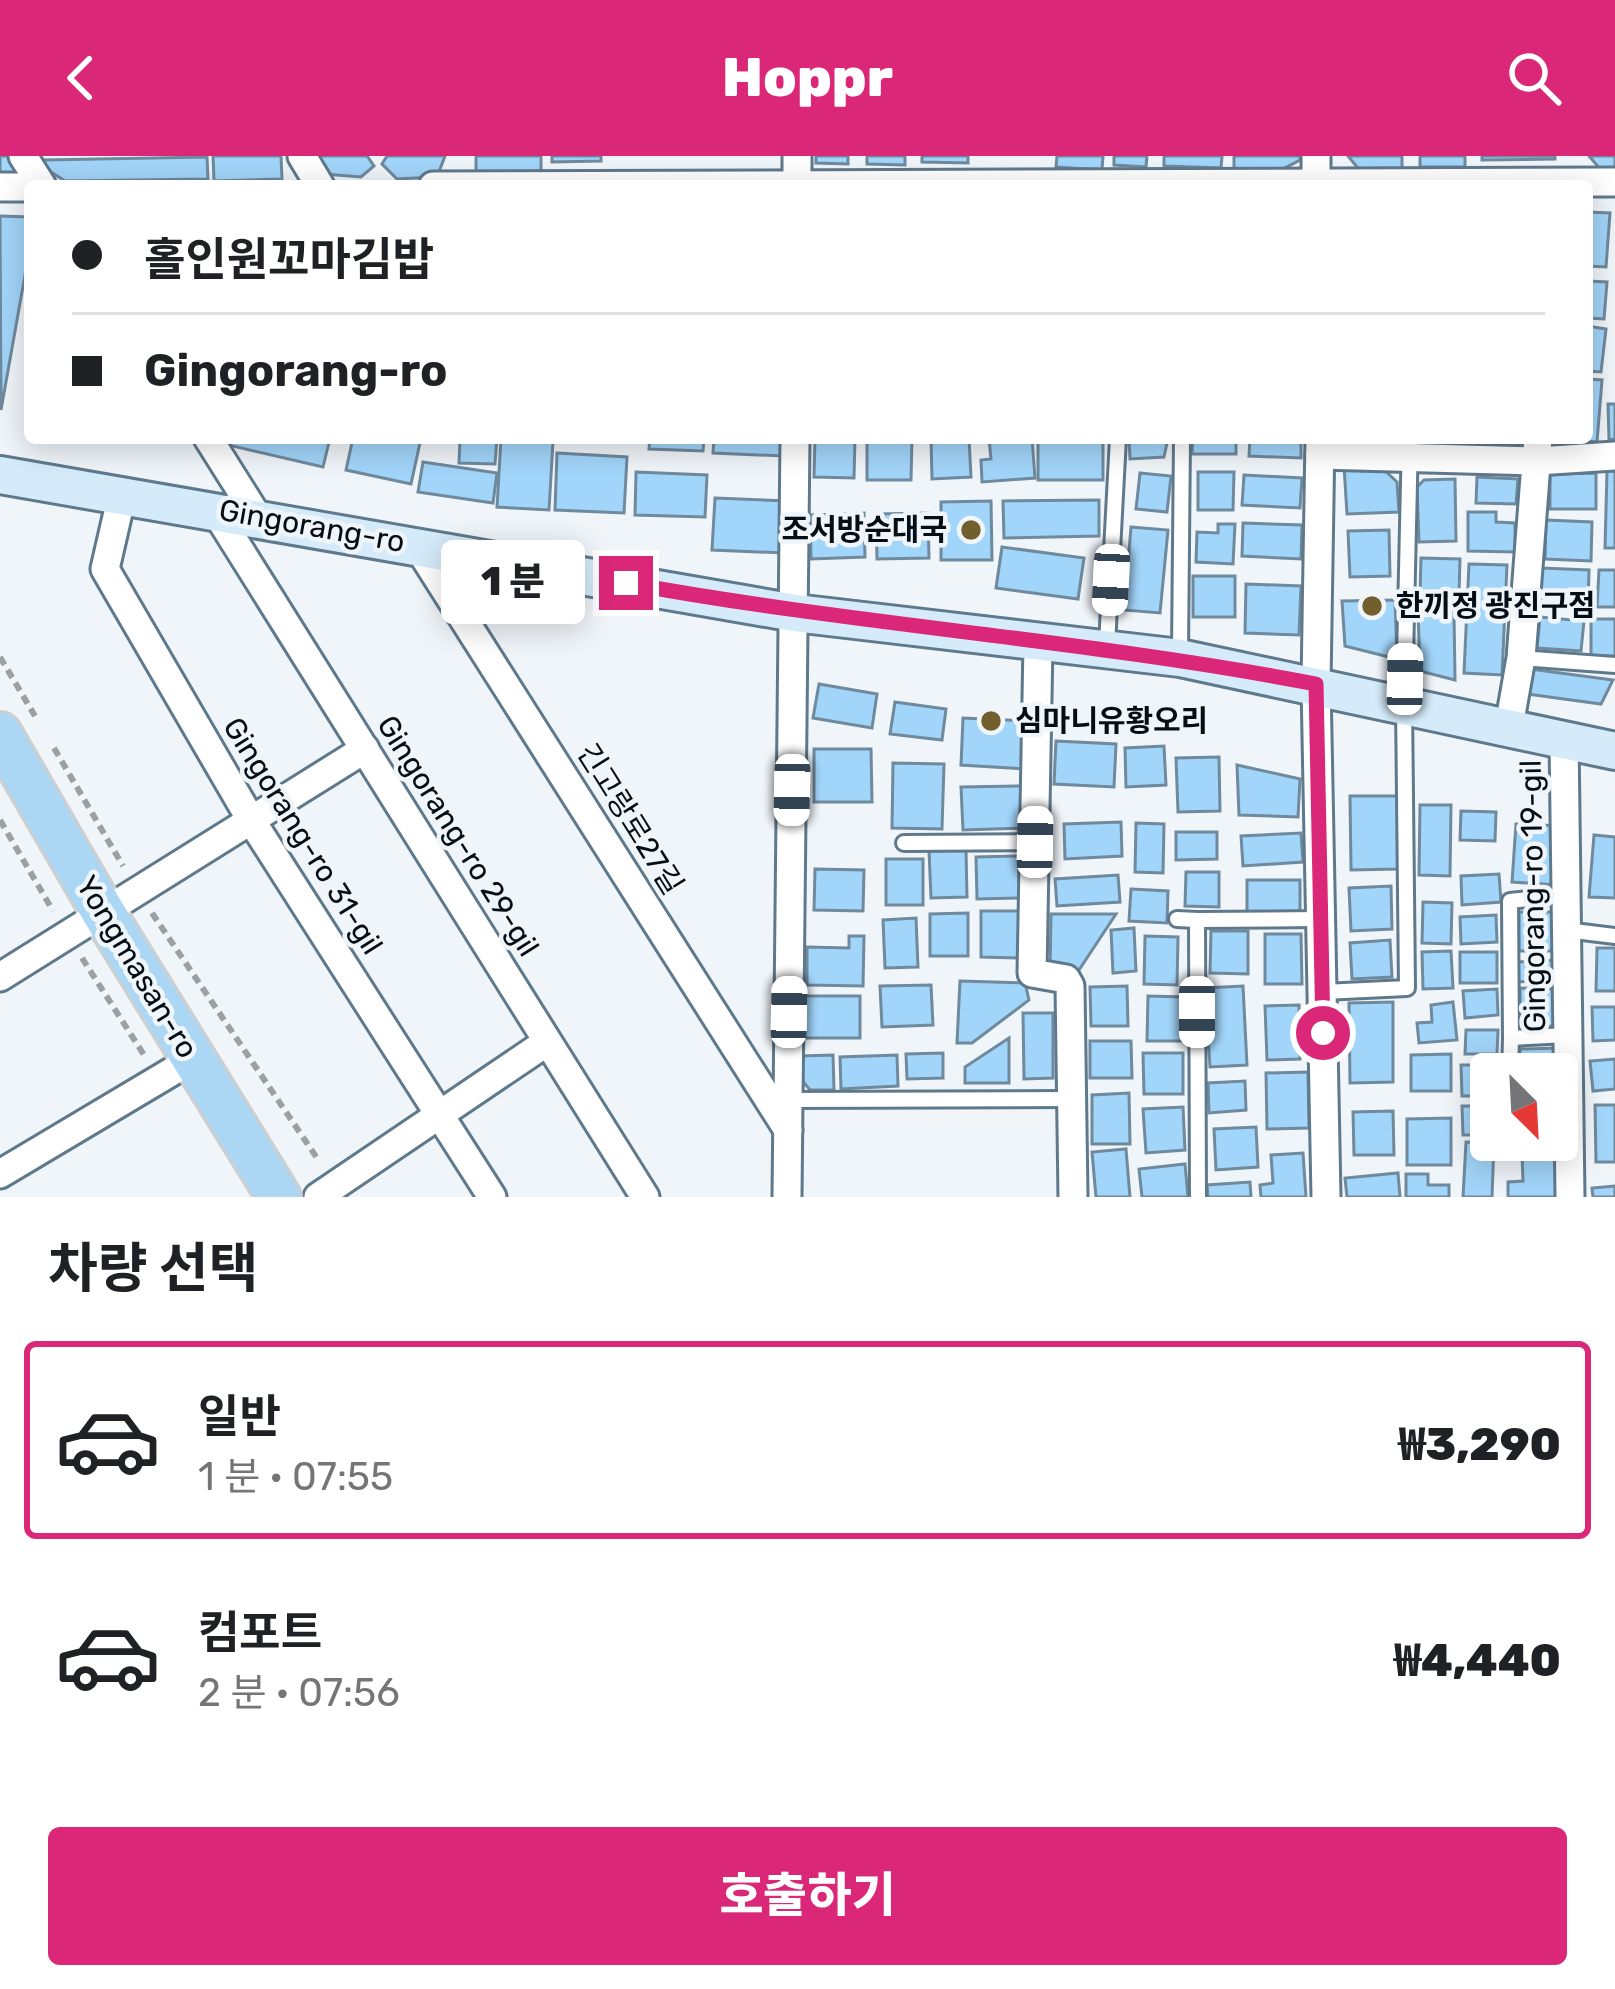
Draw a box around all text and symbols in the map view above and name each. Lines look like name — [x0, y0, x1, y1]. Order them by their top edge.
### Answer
icon: back — [48, 45, 114, 111]
icon: search — [1501, 45, 1567, 111]
text: Hoppr — [722, 46, 893, 110]
text: 홀인원꼬마김밥 — [144, 233, 434, 286]
text: Gingorang-ro — [144, 344, 447, 397]
street label: Gingorang-ro — [216, 492, 408, 560]
place label: 조서방순대국 — [781, 512, 947, 548]
marker: 조서방순대국 — [958, 517, 984, 543]
callout: 1 분 — [440, 541, 584, 625]
car — [1091, 543, 1131, 617]
route end — [599, 556, 653, 610]
text: 1 분 — [481, 559, 545, 605]
place label: 한끼정 광진구점 — [1396, 588, 1596, 624]
marker: 한끼정 광진구점 — [1359, 593, 1385, 619]
car — [1386, 643, 1424, 715]
place label: 심마니유황오리 — [1015, 703, 1208, 739]
marker: 심마니유황오리 — [978, 708, 1004, 734]
street label: Gingorang-ro 29-gil — [369, 709, 547, 963]
street label: Gingorang-ro 31-gil — [216, 711, 390, 961]
street label: 긴고랑로27길 — [569, 737, 691, 901]
car — [773, 754, 811, 826]
street label: Gingorang-ro 19-gil — [1513, 760, 1553, 1032]
car — [1016, 806, 1054, 878]
street label: Yongmasan-ro — [68, 869, 206, 1065]
car — [770, 976, 808, 1048]
car — [1179, 976, 1215, 1048]
route start — [1296, 1006, 1350, 1060]
north arrow — [1470, 1053, 1578, 1161]
map controls — [1470, 1053, 1578, 1161]
text: 차량 선택 — [48, 1237, 258, 1301]
icon: car — [54, 1386, 162, 1494]
text: 일반 — [198, 1390, 281, 1443]
text: ₩3,290 — [1398, 1418, 1561, 1471]
text: 1 분 · 07:55 — [198, 1454, 393, 1500]
icon: car — [54, 1602, 162, 1710]
text: 컴포트 — [198, 1606, 322, 1659]
text: ₩4,440 — [1394, 1634, 1561, 1687]
text: 2 분 · 07:56 — [198, 1670, 400, 1716]
button: 호출하기 — [48, 1827, 1567, 1965]

